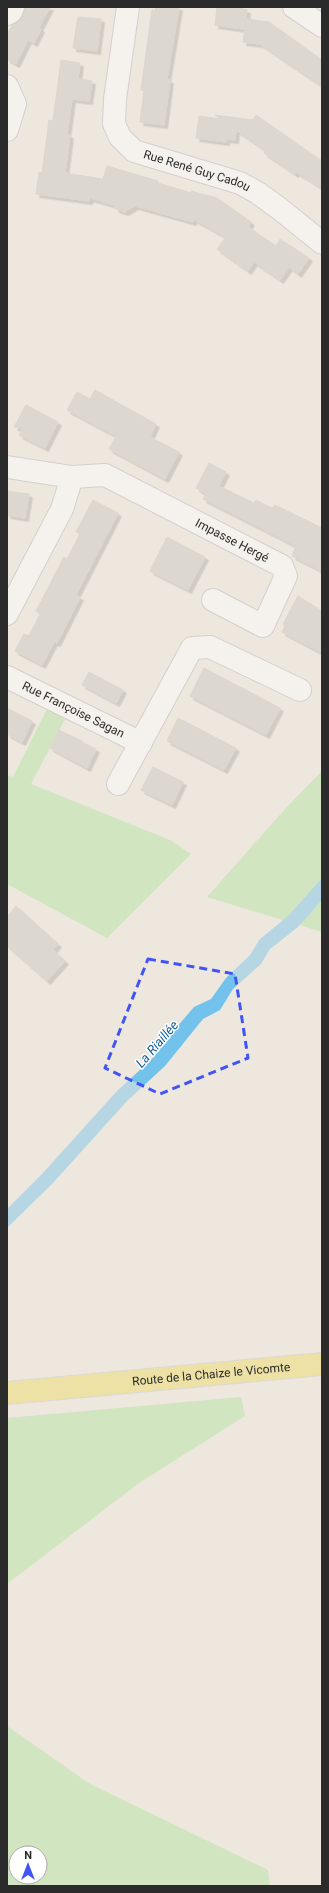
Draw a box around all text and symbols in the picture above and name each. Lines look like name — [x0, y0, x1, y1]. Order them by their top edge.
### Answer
street label: Rue René Guy Cadou — [142, 147, 253, 194]
street label: Impasse Hergé — [193, 516, 271, 565]
street label: Rue Françoise Sagan — [20, 679, 127, 741]
water label: La Riaillée — [133, 1017, 182, 1070]
street label: Route de la Chaize le Vicomte — [132, 1360, 291, 1388]
north arrow — [8, 1845, 48, 1885]
text: N — [24, 1849, 32, 1862]

